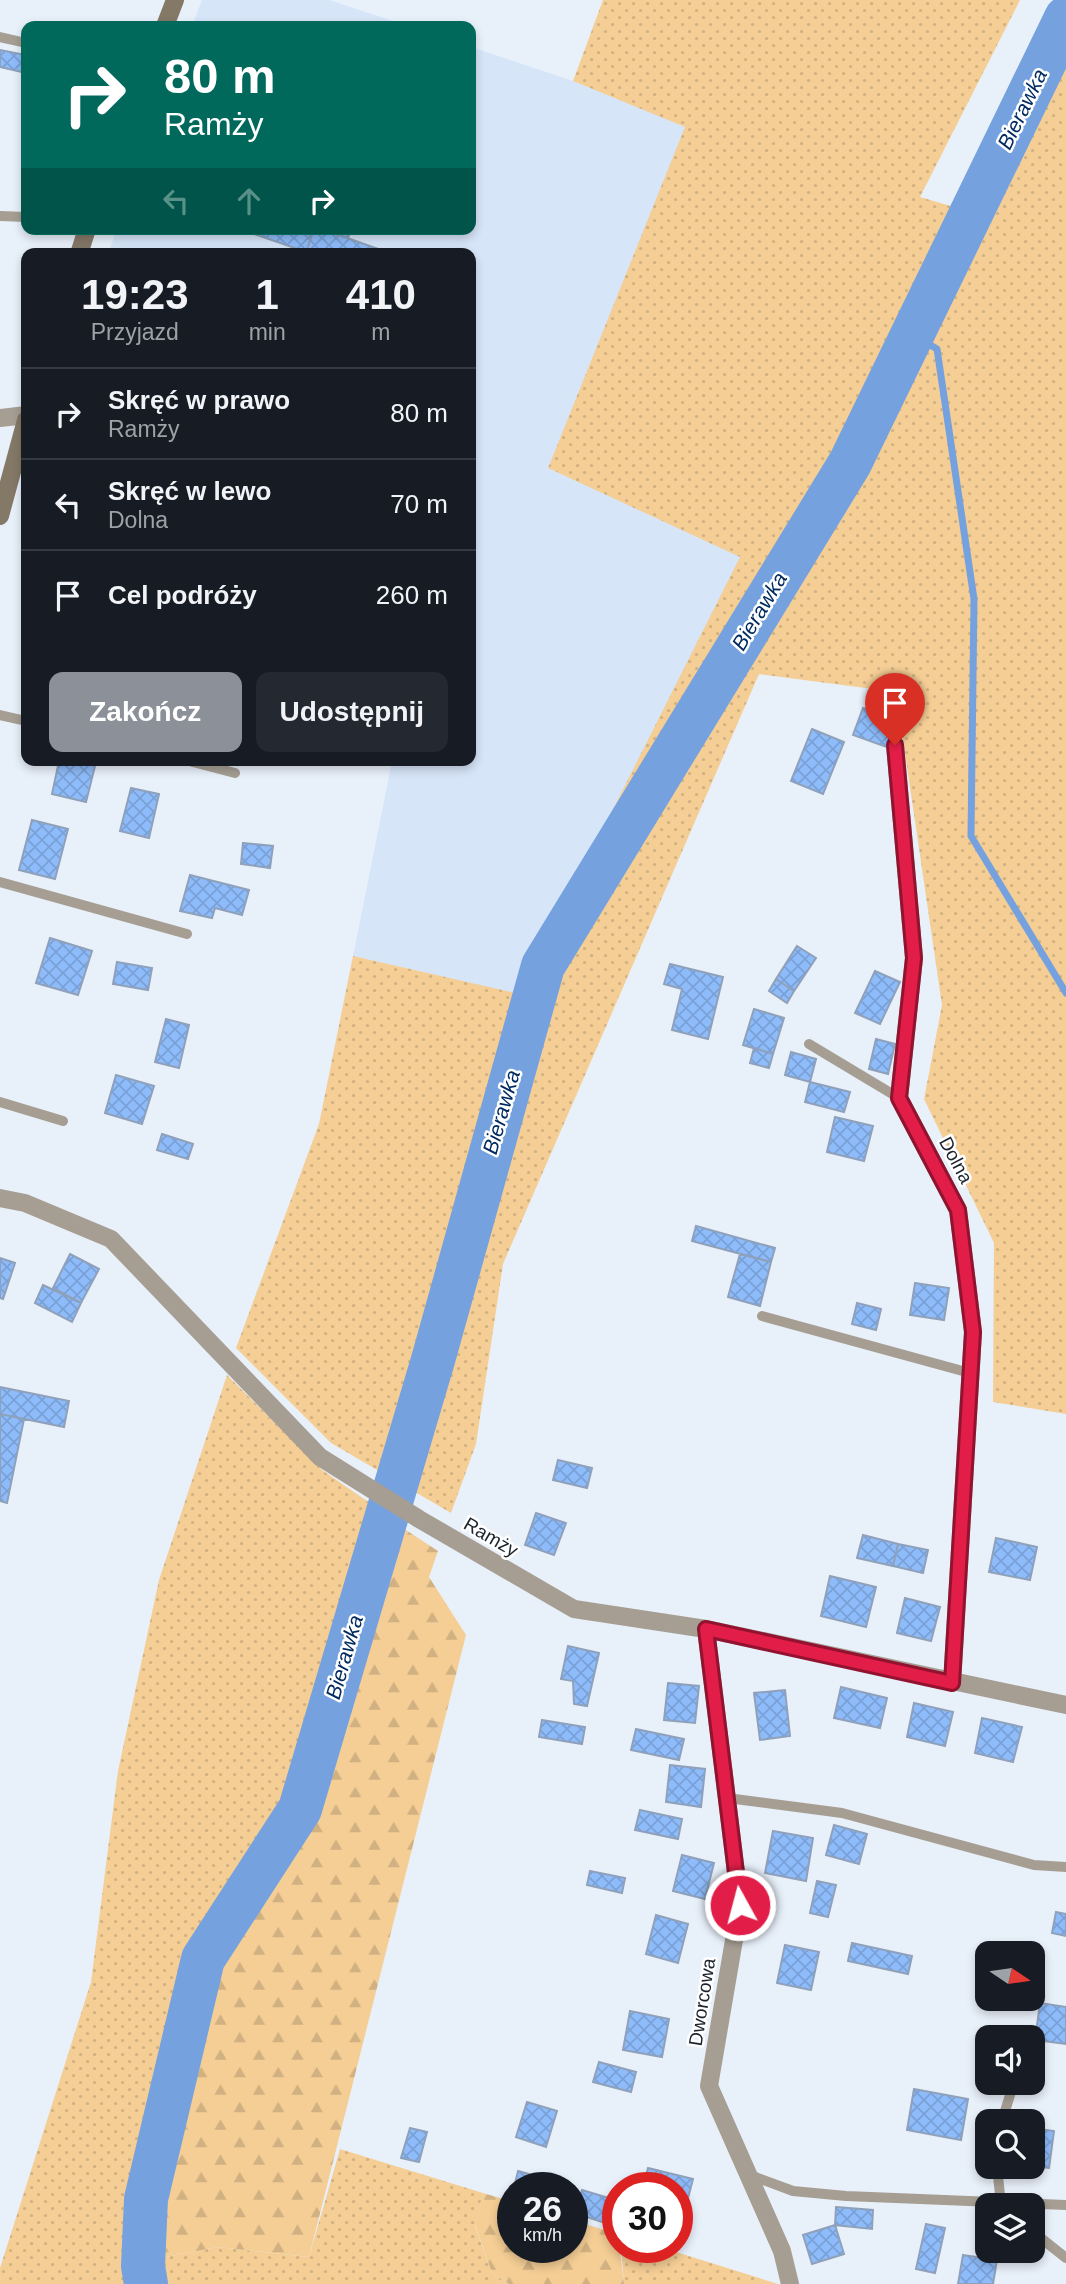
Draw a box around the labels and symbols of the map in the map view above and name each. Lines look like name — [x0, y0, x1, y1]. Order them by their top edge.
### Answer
water label: Bierawka — [993, 65, 1051, 153]
water label: Bierawka — [727, 568, 791, 654]
pin — [865, 673, 925, 745]
water label: Bierawka — [478, 1067, 524, 1157]
street label: Dolna — [935, 1133, 977, 1187]
street label: Ramży — [460, 1513, 522, 1561]
water label: Bierawka — [321, 1612, 367, 1702]
position arrow — [703, 1868, 777, 1942]
north arrow — [975, 1941, 1045, 2011]
street label: Dworcowa — [685, 1956, 719, 2047]
speed limit sign: 30 — [602, 2172, 693, 2263]

